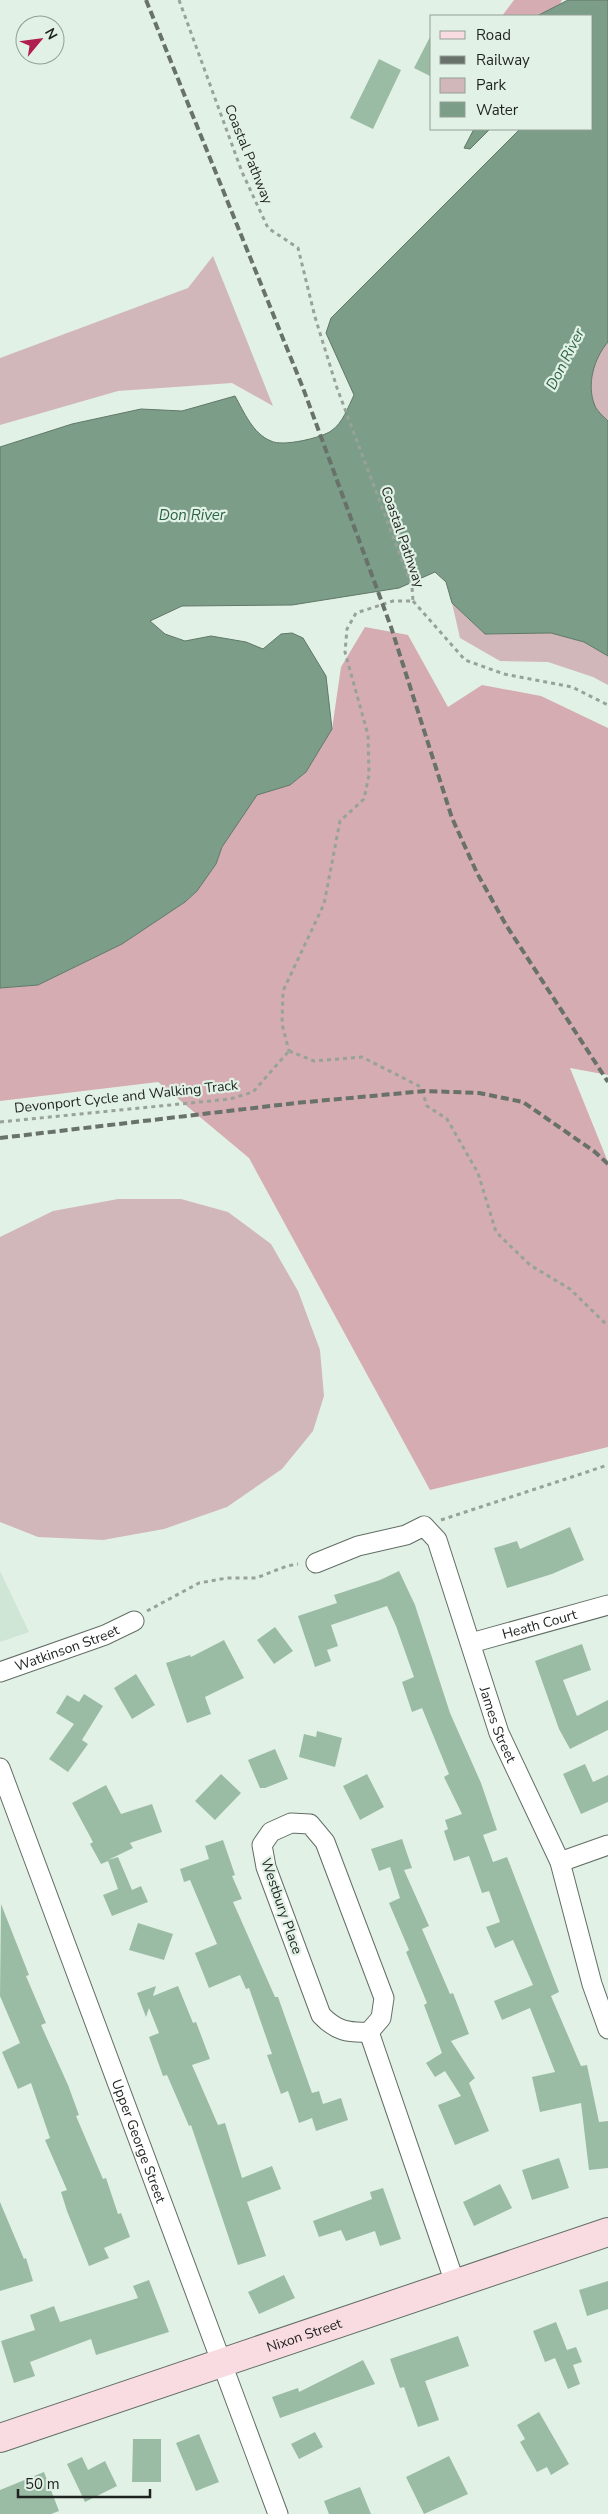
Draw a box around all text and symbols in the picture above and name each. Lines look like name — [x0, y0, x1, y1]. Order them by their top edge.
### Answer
north arrow — [15, 15, 65, 65]
legend — [430, 15, 593, 130]
text: N — [40, 25, 62, 43]
text: Road — [476, 25, 511, 45]
text: Railway — [476, 50, 530, 70]
text: Park — [476, 75, 506, 95]
text: Water — [476, 100, 519, 120]
street label: Coastal Pathway — [220, 102, 277, 208]
water label: Don River — [541, 324, 589, 393]
street label: Coastal Pathway — [376, 484, 429, 591]
water label: Don River — [159, 505, 226, 525]
street label: Devonport Cycle and Walking Track — [13, 1075, 240, 1118]
street label: Heath Court — [500, 1605, 579, 1644]
street label: Watkinson Street — [12, 1621, 122, 1676]
street label: James Street — [474, 1683, 521, 1766]
street label: Westbury Place — [256, 1856, 307, 1957]
street label: Upper George Street — [107, 2077, 170, 2206]
street label: Nixon Street — [264, 2314, 344, 2357]
scale bar — [18, 2466, 150, 2498]
text: 50 m — [25, 2474, 60, 2494]

